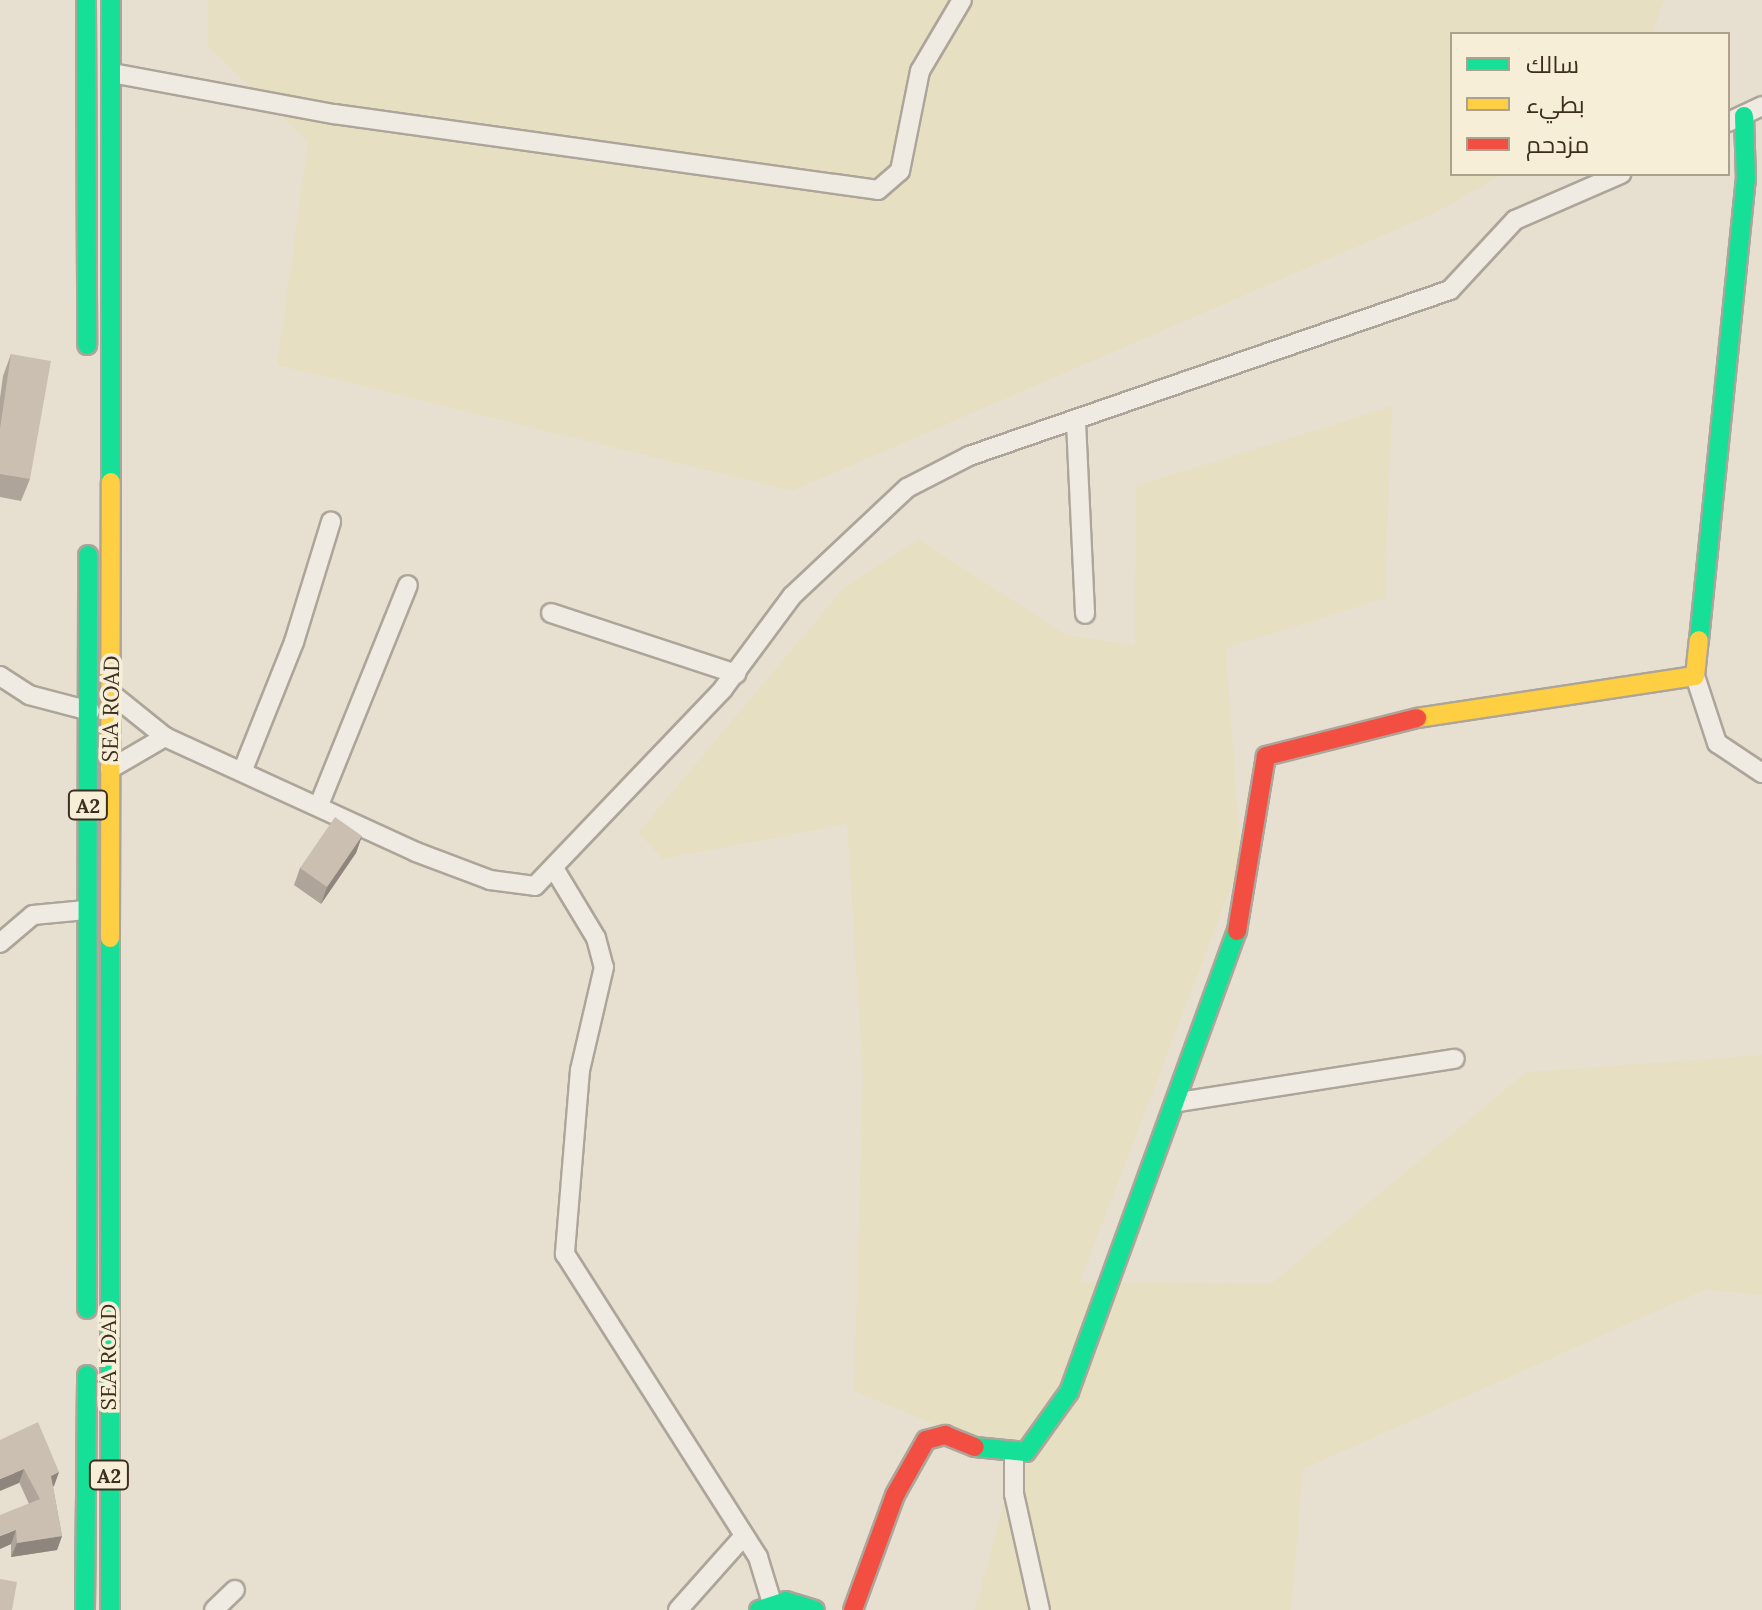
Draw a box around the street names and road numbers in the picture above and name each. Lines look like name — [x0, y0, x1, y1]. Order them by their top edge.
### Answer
street label: SEA ROAD — [97, 655, 125, 763]
road number: A2 — [66, 789, 110, 821]
street label: SEA ROAD — [96, 1304, 122, 1410]
road number: A2 — [87, 1459, 131, 1491]

